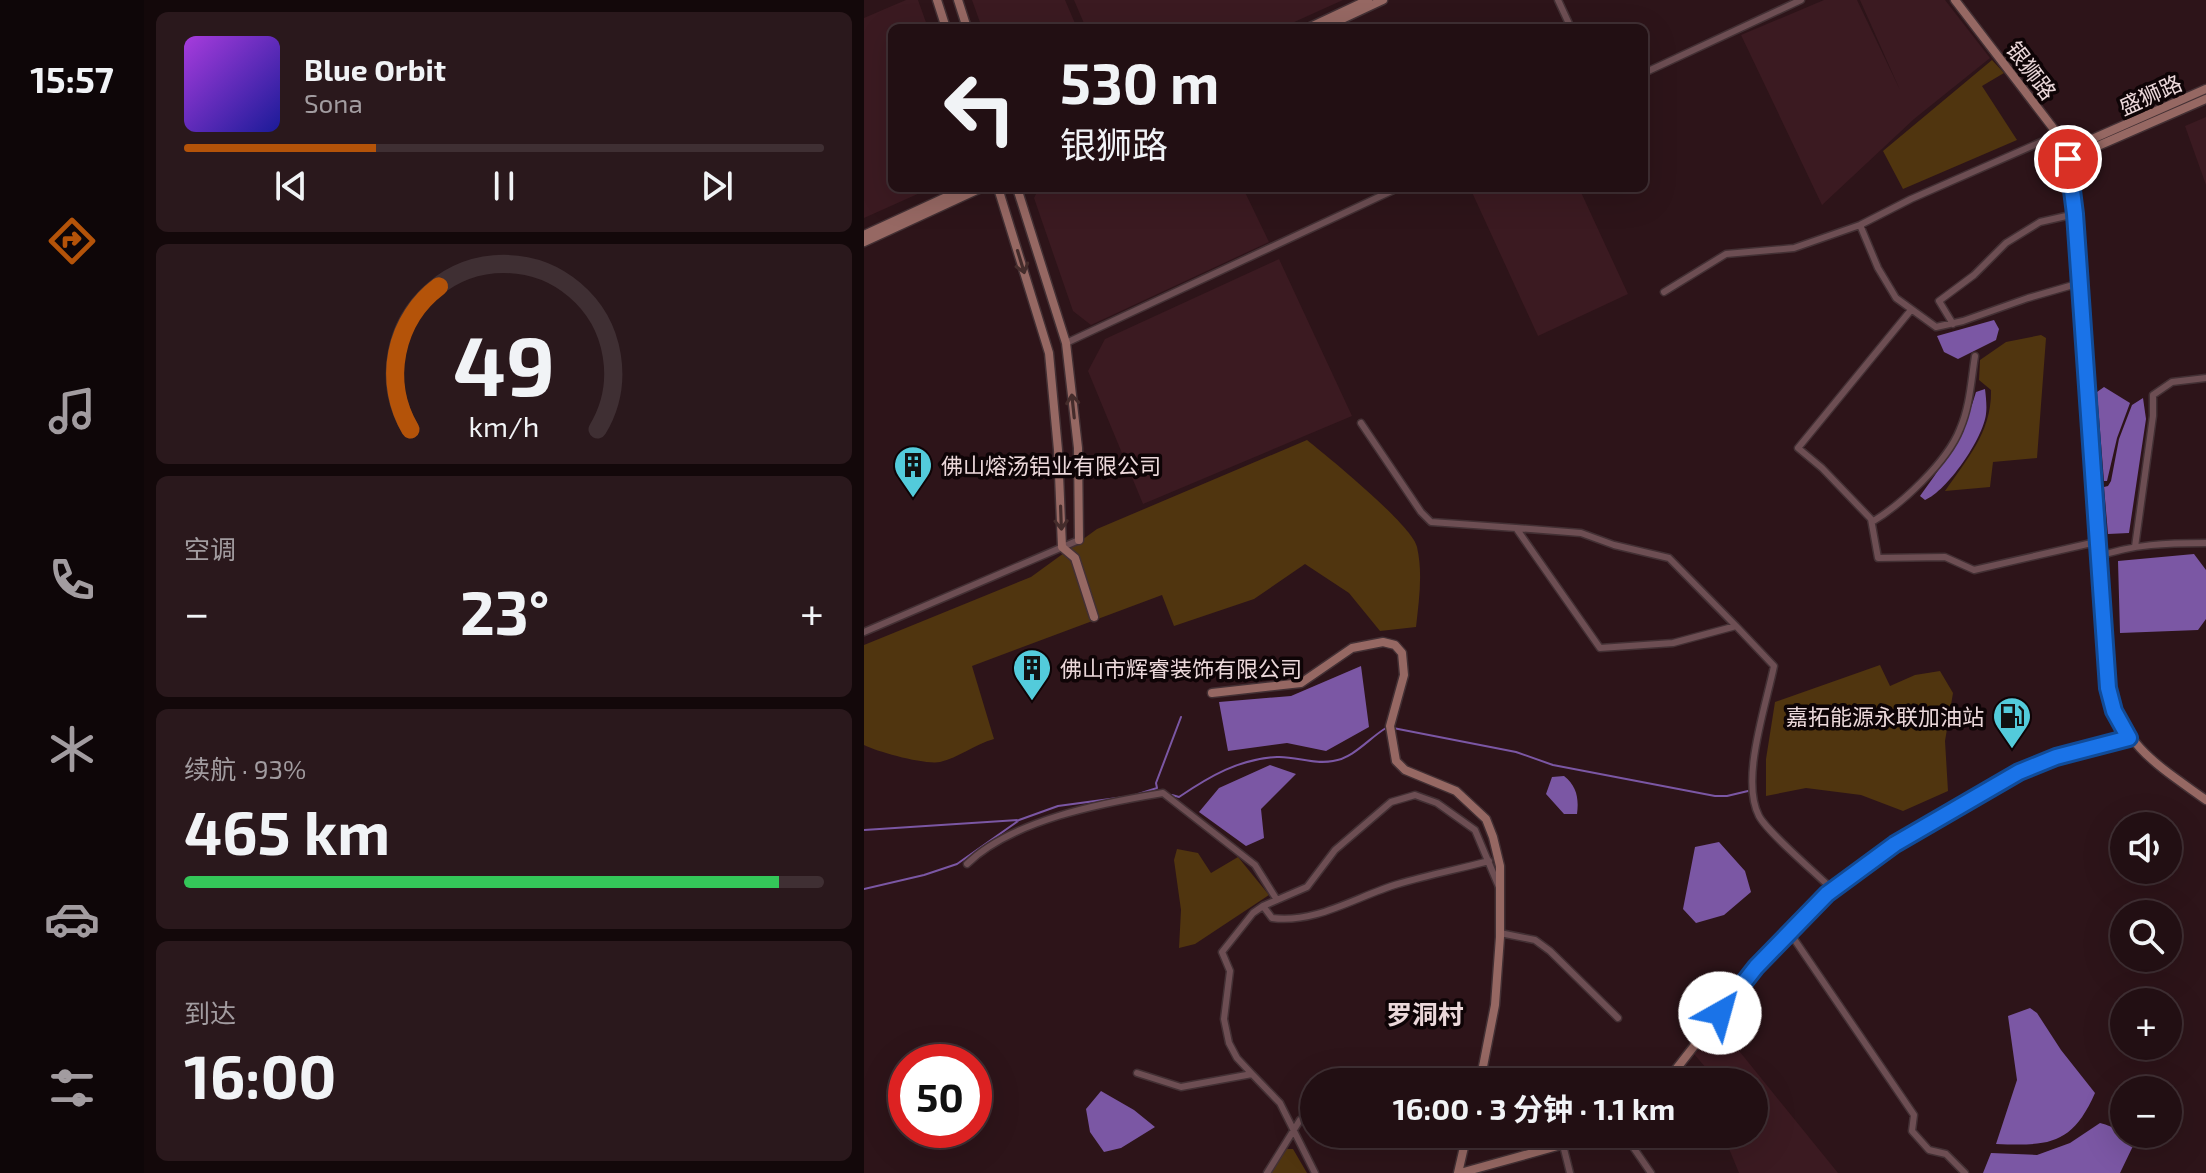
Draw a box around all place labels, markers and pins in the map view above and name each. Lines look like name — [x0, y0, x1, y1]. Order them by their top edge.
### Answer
pin — [2034, 125, 2102, 193]
building icon: 佛山熔汤铝业有限公司 — [892, 444, 934, 499]
place label: 佛山熔汤铝业有限公司 — [941, 452, 1161, 478]
building icon: 佛山市辉睿装饰有限公司 — [1011, 647, 1053, 702]
place label: 佛山市辉睿装饰有限公司 — [1060, 655, 1302, 681]
fuel station icon: 嘉拓能源永联加油站 — [1991, 695, 2033, 750]
place label: 嘉拓能源永联加油站 — [1786, 703, 1984, 729]

